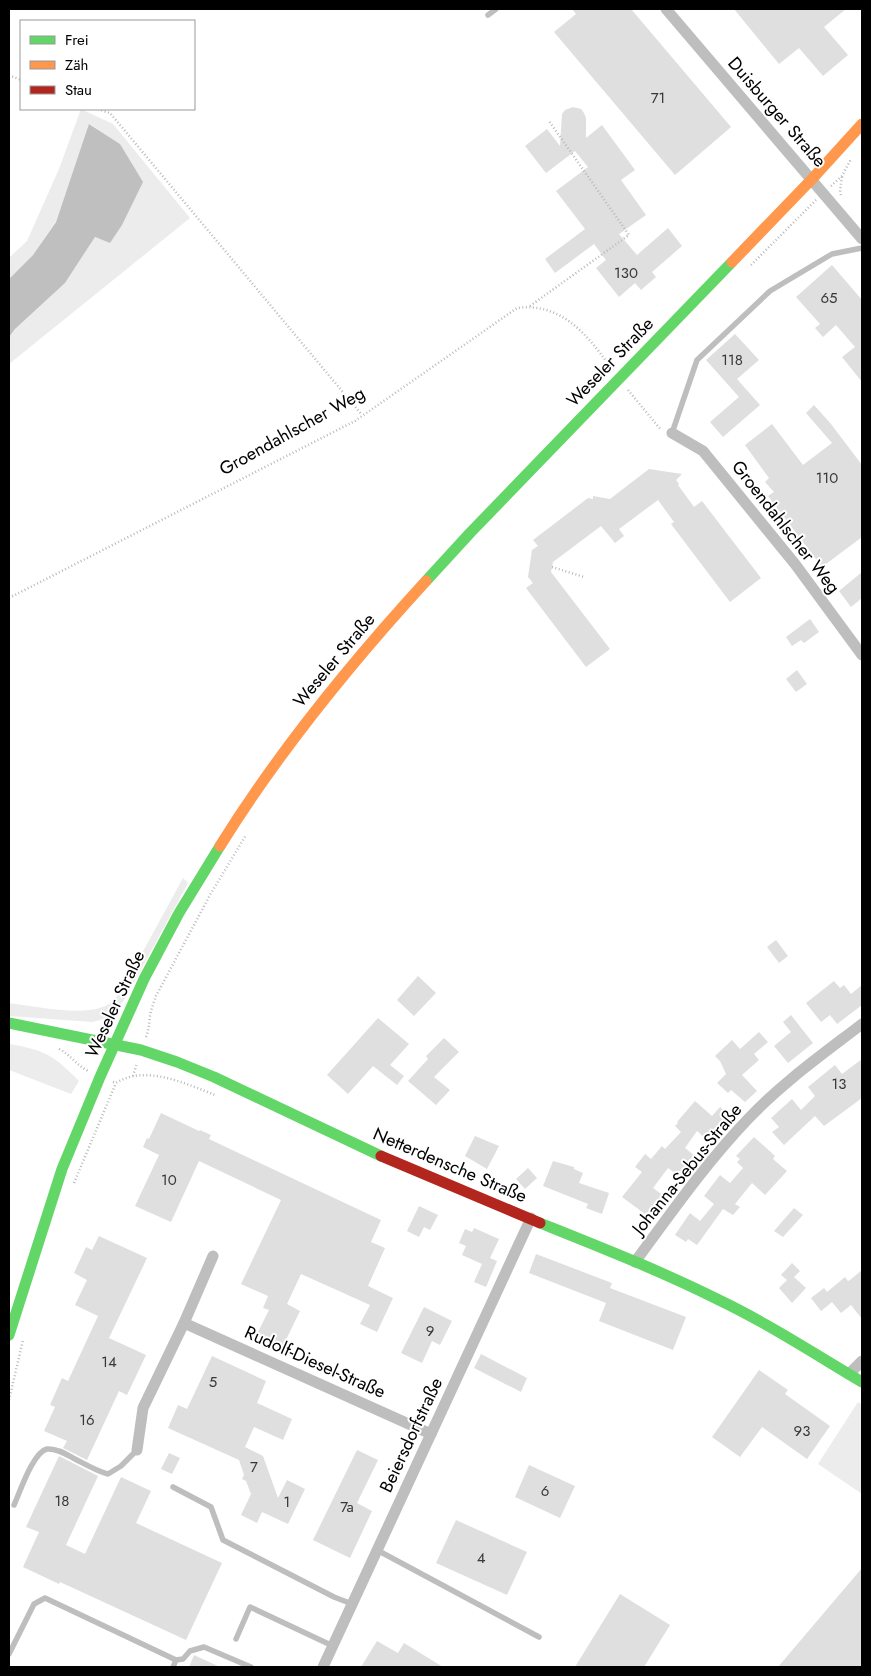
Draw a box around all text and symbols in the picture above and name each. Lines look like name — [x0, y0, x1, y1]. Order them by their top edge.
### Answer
legend — [20, 20, 195, 110]
text: Frei — [65, 29, 89, 51]
street label: Duisburger Straße — [722, 51, 832, 173]
text: Zäh — [65, 54, 88, 76]
text: Stau — [65, 79, 92, 101]
house number: 71 — [651, 87, 665, 109]
house number: 130 — [614, 262, 638, 284]
house number: 65 — [820, 287, 838, 309]
street label: Weseler Straße — [560, 311, 660, 413]
house number: 118 — [721, 349, 743, 371]
street label: Groendahlscher Weg — [214, 380, 370, 482]
street label: Groendahlscher Weg — [726, 455, 846, 599]
house number: 110 — [816, 467, 838, 489]
street label: Weseler Straße — [287, 607, 381, 713]
street label: Weseler Straße — [79, 946, 151, 1062]
house number: 13 — [832, 1073, 846, 1095]
street label: Johanna-Sebus-Straße — [625, 1098, 748, 1242]
street label: Netterdensche Straße — [369, 1121, 531, 1209]
house number: 10 — [161, 1169, 177, 1191]
street label: Rudolf-Diesel-Straße — [240, 1319, 390, 1405]
house number: 9 — [426, 1320, 434, 1342]
house number: 14 — [101, 1351, 117, 1373]
house number: 5 — [209, 1371, 217, 1393]
street label: Beiersdorfstraße — [373, 1373, 449, 1497]
house number: 16 — [79, 1409, 95, 1431]
house number: 93 — [794, 1420, 810, 1442]
house number: 7 — [250, 1456, 258, 1478]
house number: 6 — [541, 1480, 549, 1502]
house number: 18 — [55, 1490, 69, 1512]
house number: 1 — [284, 1491, 290, 1513]
house number: 7a — [340, 1496, 354, 1518]
house number: 4 — [477, 1547, 486, 1569]

